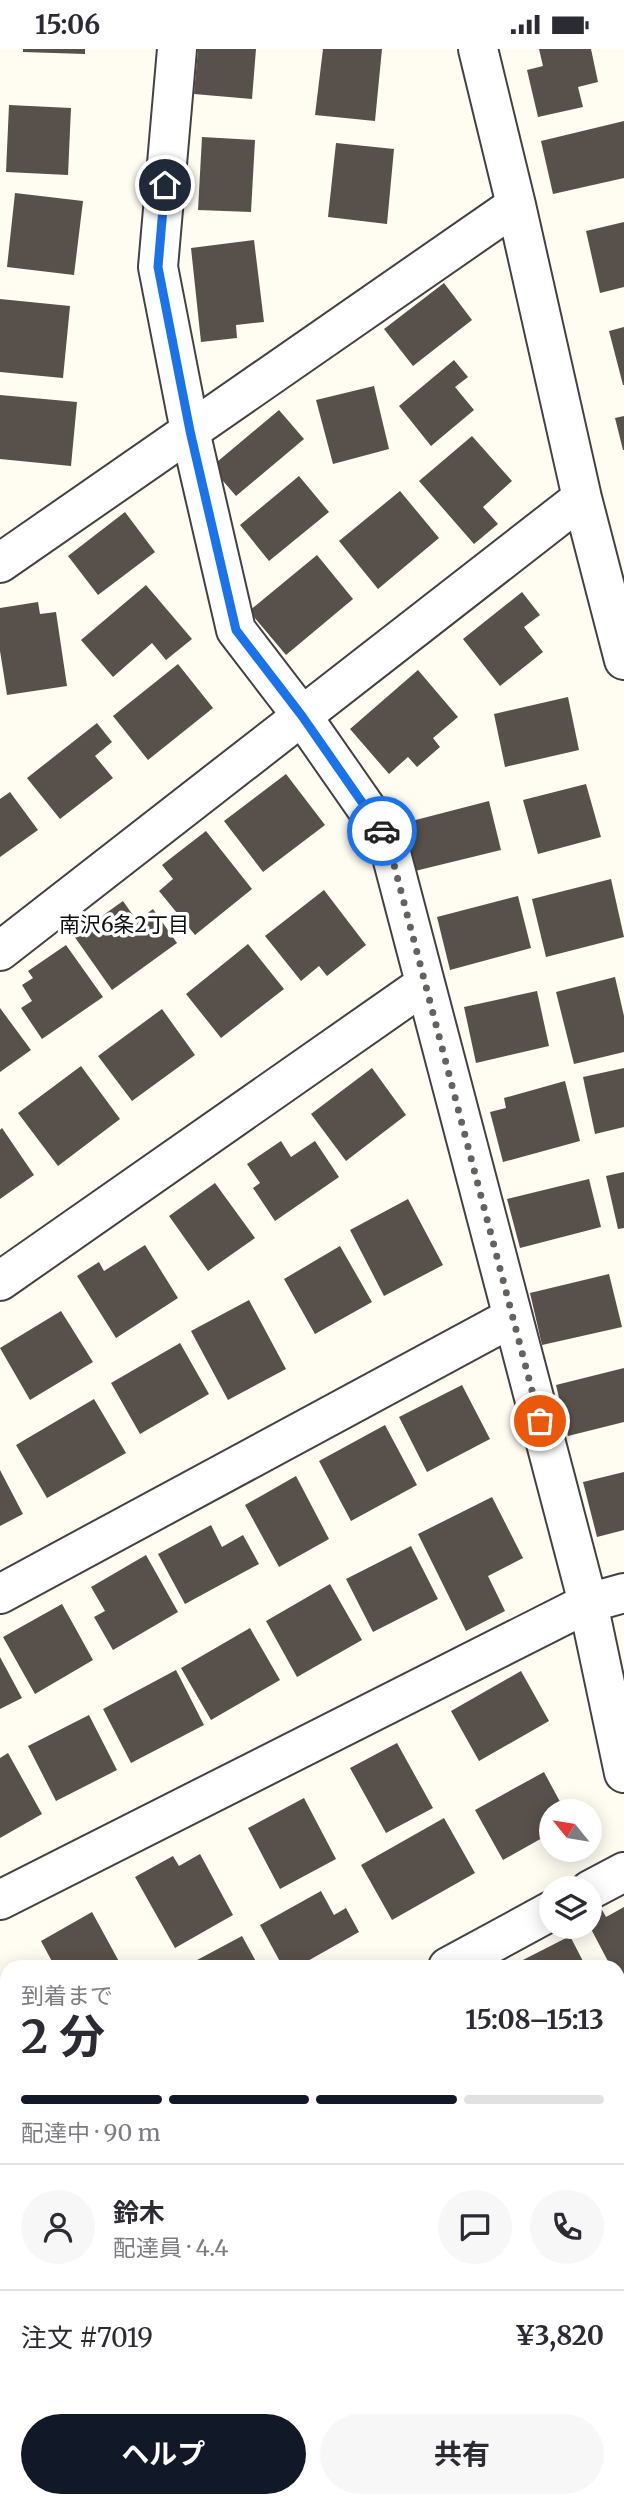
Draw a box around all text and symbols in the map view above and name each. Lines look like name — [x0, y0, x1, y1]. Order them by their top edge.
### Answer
text: 15:06 — [35, 8, 100, 41]
pin — [135, 155, 195, 215]
icon: home — [146, 166, 184, 204]
courier — [347, 796, 417, 866]
icon: car — [363, 812, 401, 850]
district label: 南沢6条2丁目 — [59, 911, 189, 938]
pin — [510, 1391, 570, 1451]
icon: bag — [521, 1402, 559, 1440]
north arrow — [539, 1799, 602, 1862]
map controls — [539, 1799, 602, 1939]
button: layers — [539, 1876, 602, 1939]
text: 到着まで — [21, 1981, 113, 2010]
text: 15:08–15:13 — [465, 2003, 604, 2036]
text: 2 分 — [21, 2008, 105, 2066]
text: 配達中 · 90 m — [21, 2118, 161, 2147]
button: person — [21, 2190, 95, 2264]
button: chat — [438, 2190, 512, 2264]
button: phone — [530, 2190, 604, 2264]
text: 鈴木 — [113, 2196, 165, 2229]
text: 配達員 · 4.4 — [113, 2233, 229, 2262]
text: ¥3,820 — [515, 2319, 604, 2352]
text: 注文 #7019 — [21, 2321, 153, 2354]
button: ヘルプ — [21, 2414, 306, 2494]
button: 共有 — [320, 2414, 604, 2494]

